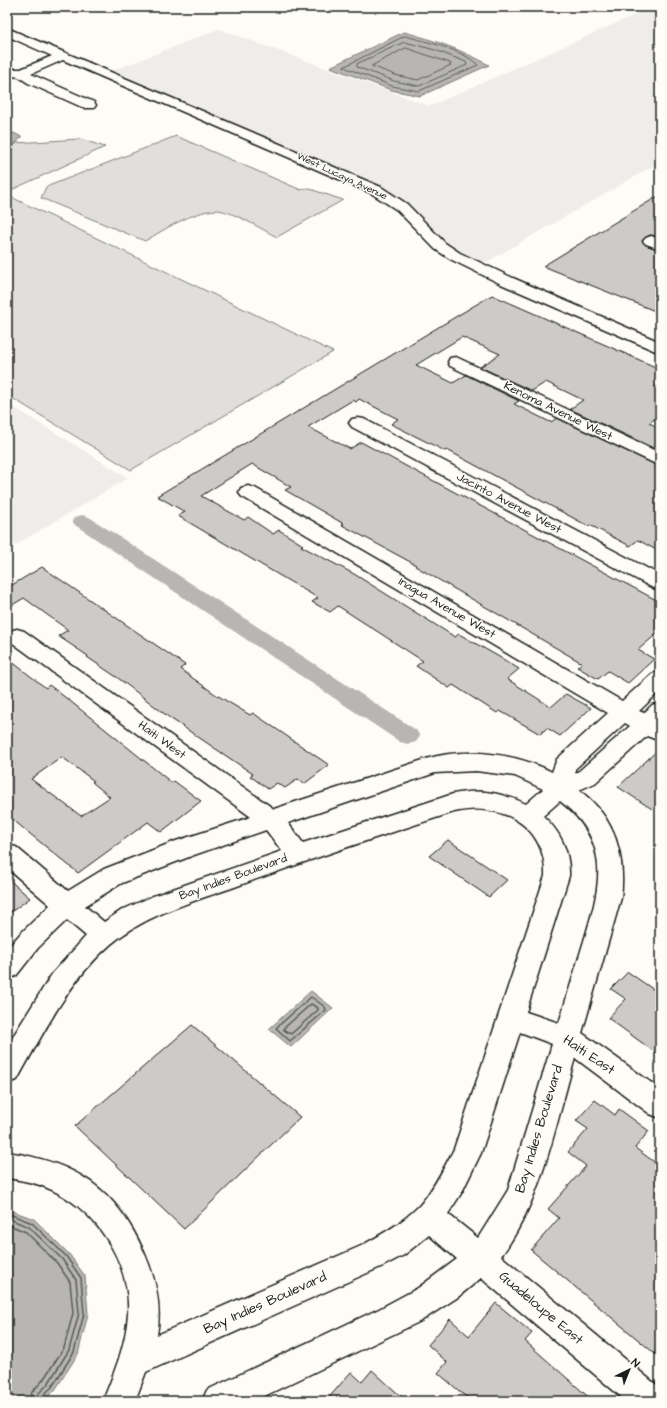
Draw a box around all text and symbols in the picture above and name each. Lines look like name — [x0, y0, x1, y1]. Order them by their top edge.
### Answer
street label: West Lucaya Avenue — [294, 149, 390, 204]
street label: Kenoma Avenue West — [501, 377, 615, 445]
street label: Jacinto Avenue West — [453, 468, 565, 538]
street label: Inagua Avenue West — [395, 573, 499, 644]
street label: Haiti West — [135, 717, 189, 763]
street label: Bay Indies Boulevard — [177, 850, 290, 905]
street label: Haiti East — [559, 1030, 619, 1080]
street label: Bay Indies Boulevard — [510, 1062, 568, 1196]
street label: Bay Indies Boulevard — [200, 1267, 330, 1339]
street label: Guadeloupe East — [494, 1267, 588, 1350]
north arrow — [609, 1350, 649, 1390]
text: N — [628, 1355, 643, 1371]

